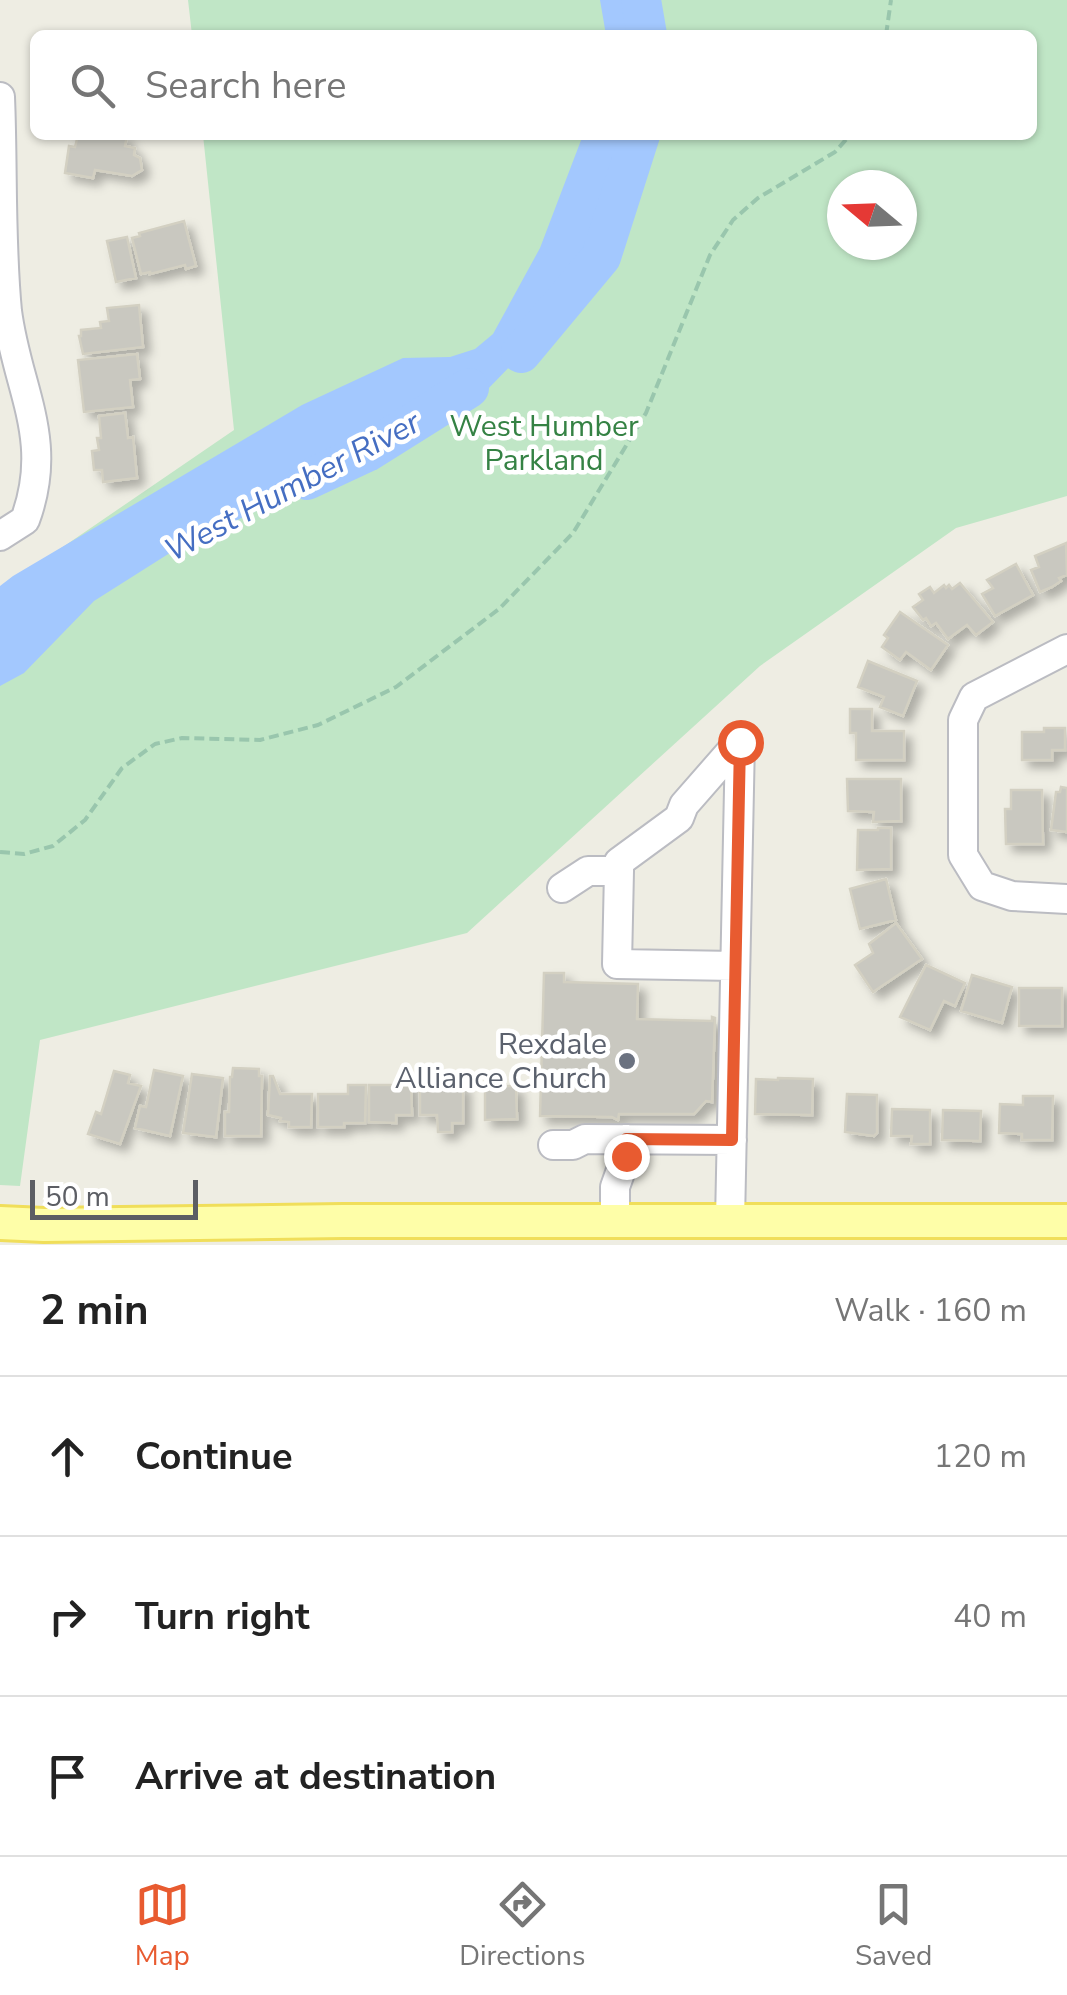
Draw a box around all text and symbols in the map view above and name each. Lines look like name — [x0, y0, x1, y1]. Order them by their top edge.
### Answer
search box — [30, 30, 1037, 140]
icon: search — [65, 58, 120, 113]
text: Search here — [145, 60, 346, 111]
north arrow — [827, 170, 917, 260]
water label: West Humber River — [157, 400, 429, 572]
park label: West Humber Parkland — [449, 406, 639, 481]
route start — [718, 720, 764, 766]
place label: Rexdale Alliance Church — [395, 1024, 607, 1099]
marker: Rexdale Alliance Church — [616, 1050, 638, 1072]
route end — [604, 1134, 650, 1180]
scale bar — [30, 1175, 198, 1220]
text: 50 m — [45, 1178, 110, 1216]
text: 2 min — [40, 1282, 149, 1339]
text: Walk · 160 m — [834, 1289, 1027, 1332]
icon: ahead — [40, 1429, 95, 1484]
text: Continue — [135, 1431, 293, 1482]
text: 120 m — [934, 1435, 1027, 1478]
icon: right — [40, 1589, 95, 1644]
text: Turn right — [135, 1591, 310, 1642]
text: 40 m — [953, 1595, 1027, 1638]
icon: arrive — [40, 1749, 95, 1804]
text: Arrive at destination — [135, 1751, 496, 1802]
tab: Map — [135, 1877, 190, 1975]
tab: Directions — [459, 1877, 585, 1975]
tab: Saved — [855, 1877, 932, 1975]

